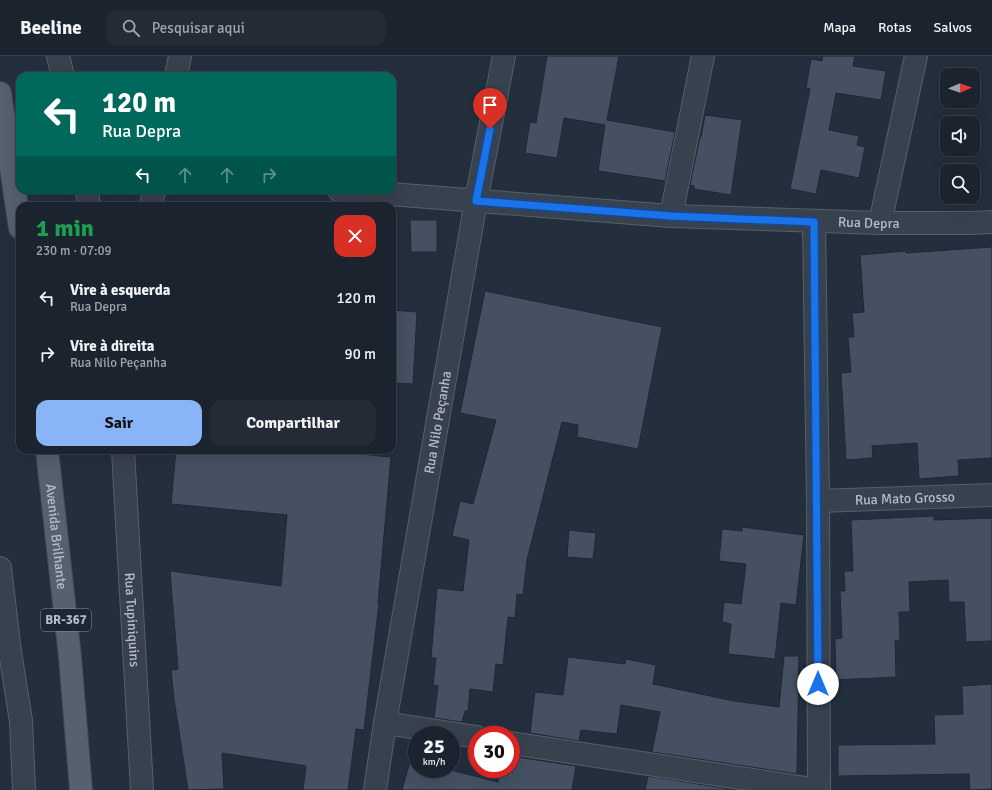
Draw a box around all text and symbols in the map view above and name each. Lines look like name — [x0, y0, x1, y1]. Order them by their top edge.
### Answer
search box — [106, 10, 386, 46]
text: Beeline — [20, 16, 82, 40]
icon: search — [120, 17, 142, 39]
text: Pesquisar aqui — [152, 19, 245, 37]
text: Mapa — [823, 19, 856, 36]
text: Rotas — [878, 19, 912, 36]
text: Salvos — [934, 19, 972, 36]
north arrow — [940, 68, 980, 108]
map controls — [940, 68, 980, 204]
text: 120 m — [102, 86, 176, 120]
icon: left — [36, 88, 88, 140]
pin — [473, 88, 507, 129]
icon: arrive — [479, 94, 501, 116]
button: sound — [940, 116, 980, 156]
text: Rua Depra — [102, 120, 181, 142]
icon: left — [132, 164, 154, 186]
icon: ahead — [174, 164, 196, 186]
icon: ahead — [216, 164, 238, 186]
icon: right — [258, 164, 280, 186]
button: search — [940, 164, 980, 204]
text: 1 min — [36, 213, 94, 243]
street label: Rua Depra — [838, 213, 900, 232]
button: close — [334, 215, 376, 257]
text: 230 m · 07:09 — [36, 243, 112, 259]
text: Vire à esquerda — [70, 281, 170, 299]
icon: left — [36, 287, 58, 309]
text: 120 m — [336, 289, 376, 307]
text: Rua Depra — [70, 299, 127, 315]
text: Vire à direita — [70, 337, 154, 355]
icon: right — [36, 343, 58, 365]
text: 90 m — [345, 345, 376, 363]
text: Rua Nilo Peçanha — [70, 355, 167, 371]
street label: Rua Nilo Peçanha — [420, 369, 455, 475]
button: Sair — [36, 400, 202, 446]
button: Compartilhar — [210, 400, 376, 446]
street label: Avenida Brilhante — [42, 483, 71, 590]
street label: Rua Mato Grosso — [855, 488, 955, 508]
street label: Rua Tupiniquins — [121, 572, 144, 667]
road number: BR-367 — [41, 609, 91, 631]
position arrow — [797, 663, 839, 705]
speed limit sign: 30 — [468, 726, 520, 778]
text: 25 — [423, 734, 445, 759]
text: km/h — [423, 756, 445, 768]

